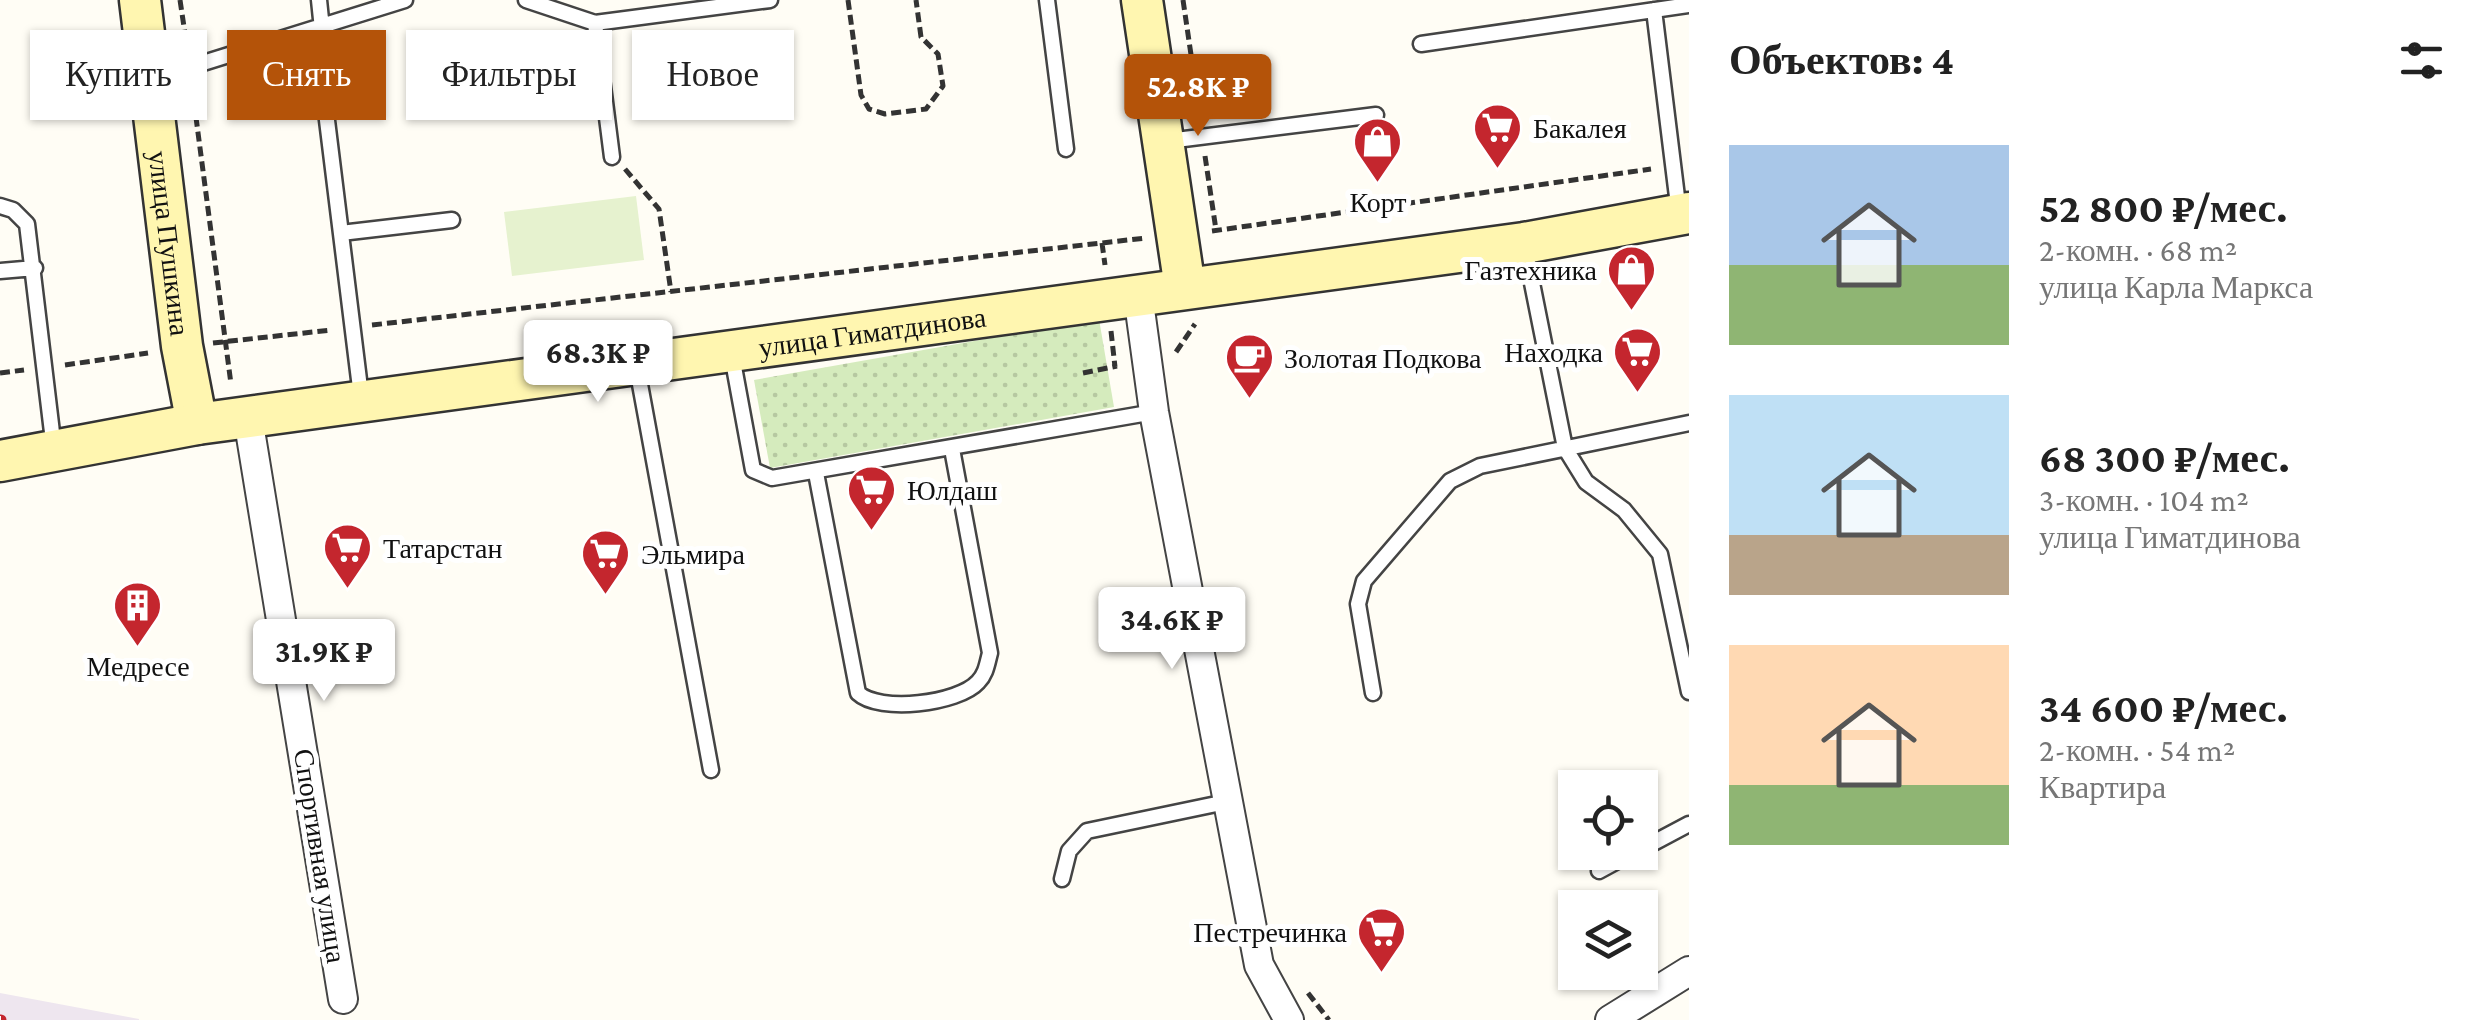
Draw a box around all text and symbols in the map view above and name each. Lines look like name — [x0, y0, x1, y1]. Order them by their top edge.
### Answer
chip: Купить — [30, 30, 207, 120]
chip: Снять — [227, 30, 386, 120]
chip: Фильтры — [406, 30, 612, 120]
chip: Новое — [632, 30, 794, 120]
icon: filters — [2394, 33, 2449, 88]
text: Объектов: 4 — [1729, 36, 1954, 83]
pin: 52.8K ₽ — [1106, 54, 1290, 139]
text: 52.8K ₽ — [1146, 68, 1250, 104]
supermarket icon: Бакалея — [1472, 102, 1524, 170]
place label: Бакалея — [1533, 113, 1627, 144]
shop icon: Корт — [1352, 116, 1404, 184]
street label: улица Пушкина — [143, 149, 196, 338]
text: 52 800 ₽/мес. — [2039, 184, 2288, 231]
icon: home — [1809, 185, 1929, 305]
place label: Корт — [1349, 187, 1407, 218]
text: 2-комн. · 68 m² — [2039, 232, 2237, 268]
shop icon: Газтехника — [1606, 244, 1658, 312]
place label: Газтехника — [1464, 255, 1598, 286]
text: улица Карла Маркса — [2039, 269, 2313, 305]
street label: улица Гиматдинова — [757, 301, 988, 363]
pin: 68.3K ₽ — [506, 320, 690, 405]
supermarket icon: Находка — [1612, 326, 1664, 394]
cafe icon: Золотая Подкова — [1223, 332, 1275, 400]
text: 68.3K ₽ — [546, 334, 650, 370]
place label: Находка — [1504, 337, 1604, 368]
place label: Золотая Подкова — [1284, 343, 1482, 374]
text: 68 300 ₽/мес. — [2039, 434, 2290, 481]
icon: home — [1809, 435, 1929, 555]
supermarket icon: Юлдаш — [846, 464, 898, 532]
place label: Юлдаш — [907, 475, 998, 506]
text: 3-комн. · 104 m² — [2039, 482, 2249, 518]
text: улица Гиматдинова — [2039, 519, 2301, 555]
supermarket icon: Татарстан — [322, 522, 374, 590]
supermarket icon: Эльмира — [580, 528, 632, 596]
place label: Татарстан — [383, 533, 503, 564]
place label: Эльмира — [641, 539, 746, 570]
building icon: Медресе — [112, 580, 164, 648]
pin: 34.6K ₽ — [1080, 587, 1264, 672]
text: 34.6K ₽ — [1120, 601, 1224, 637]
pin: 31.9K ₽ — [232, 619, 416, 704]
text: 31.9K ₽ — [275, 633, 373, 669]
place label: Медресе — [86, 651, 190, 682]
text: 34 600 ₽/мес. — [2039, 684, 2288, 731]
icon: home — [1809, 685, 1929, 805]
text: 2-комн. · 54 m² — [2039, 732, 2235, 768]
street label: Спортивная улица — [288, 747, 352, 966]
text: Квартира — [2039, 769, 2166, 805]
map controls — [1558, 770, 1658, 990]
button: locate — [1558, 770, 1658, 870]
button: layers — [1558, 890, 1658, 990]
supermarket icon: Пестречинка — [1356, 906, 1408, 974]
place label: Пестречинка — [1193, 917, 1348, 948]

